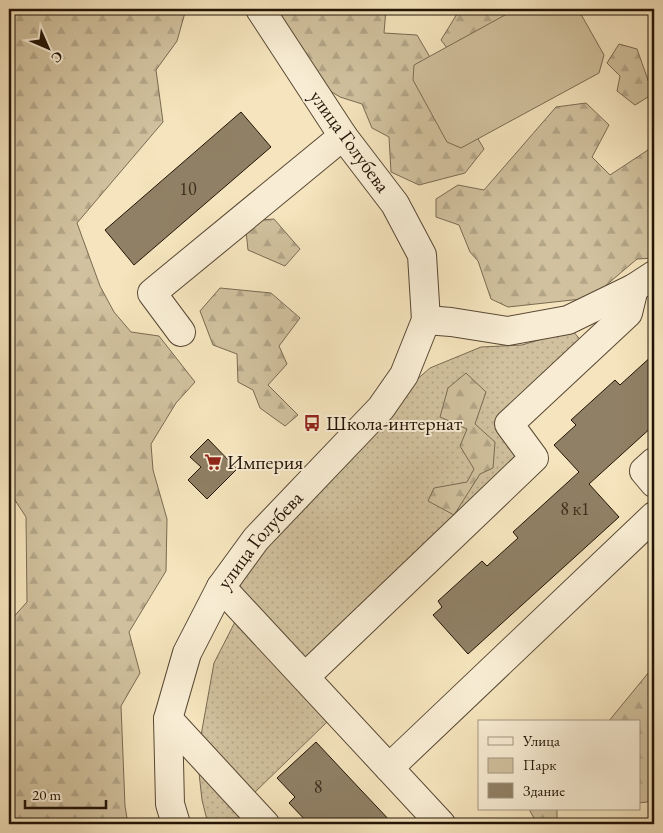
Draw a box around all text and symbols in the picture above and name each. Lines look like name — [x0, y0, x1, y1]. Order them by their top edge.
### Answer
north arrow — [22, 22, 72, 72]
text: С — [47, 47, 67, 67]
street label: улица Голубева — [304, 85, 396, 197]
house number: 10 — [179, 177, 197, 200]
place label: Школа-интернат — [326, 410, 462, 436]
bus stop icon: Школа-интернат — [302, 413, 322, 433]
place label: Империя — [227, 449, 303, 475]
supermarket icon: Империя — [203, 452, 223, 472]
street label: улица Голубева — [211, 485, 308, 594]
house number: 8 к1 — [560, 497, 590, 520]
legend — [478, 720, 640, 810]
text: Улица — [522, 731, 560, 750]
text: Парк — [523, 755, 556, 774]
house number: 8 — [314, 775, 322, 798]
scale bar — [25, 778, 106, 810]
text: Здание — [523, 781, 565, 800]
text: 20 m — [32, 785, 61, 804]

